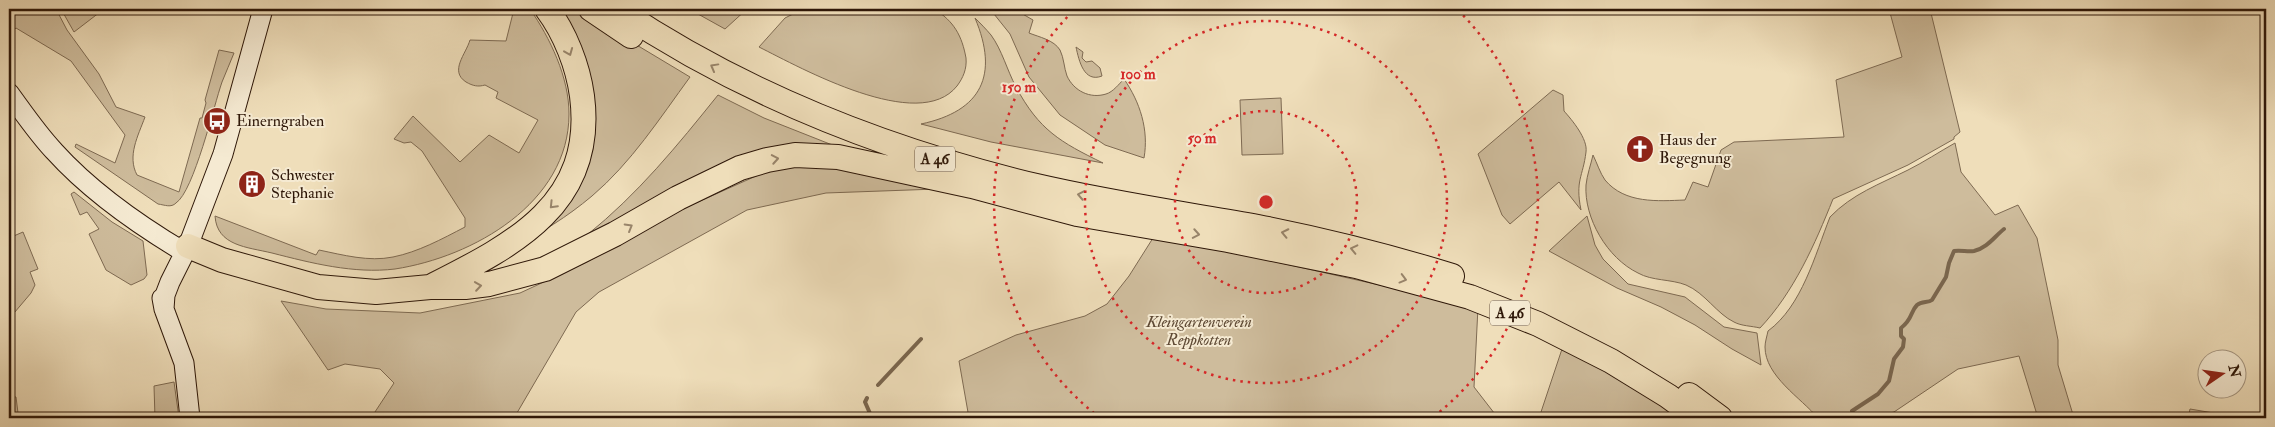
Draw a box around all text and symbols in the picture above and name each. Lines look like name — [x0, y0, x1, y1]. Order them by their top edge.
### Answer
one-way arrow — [563, 47, 573, 56]
one-way arrow — [710, 63, 719, 73]
text: 100 m — [1120, 65, 1156, 84]
text: 150 m — [1002, 78, 1036, 97]
bus stop icon: Einerngraben — [202, 106, 232, 136]
place label: Einerngraben — [236, 111, 324, 131]
text: 50 m — [1188, 129, 1217, 148]
place label: Haus der Begegnung — [1659, 130, 1732, 168]
church icon: Haus der Begegnung — [1625, 134, 1655, 164]
road number: A 46 — [915, 146, 955, 172]
one-way arrow — [771, 154, 780, 164]
place label: Schwester Stephanie — [271, 165, 334, 204]
building icon: Schwester Stephanie — [237, 169, 267, 199]
one-way arrow — [1077, 190, 1086, 201]
centre of rings — [1257, 193, 1275, 211]
one-way arrow — [550, 199, 559, 208]
one-way arrow — [623, 223, 632, 233]
one-way arrow — [1281, 228, 1290, 239]
one-way arrow — [1191, 229, 1200, 239]
one-way arrow — [1350, 244, 1359, 255]
one-way arrow — [1399, 273, 1407, 283]
one-way arrow — [474, 281, 483, 291]
road number: A 46 — [1490, 300, 1530, 326]
park label: Kleingartenverein Reppkotten — [1145, 312, 1252, 350]
north arrow — [2198, 350, 2248, 400]
text: N — [2224, 362, 2244, 380]

